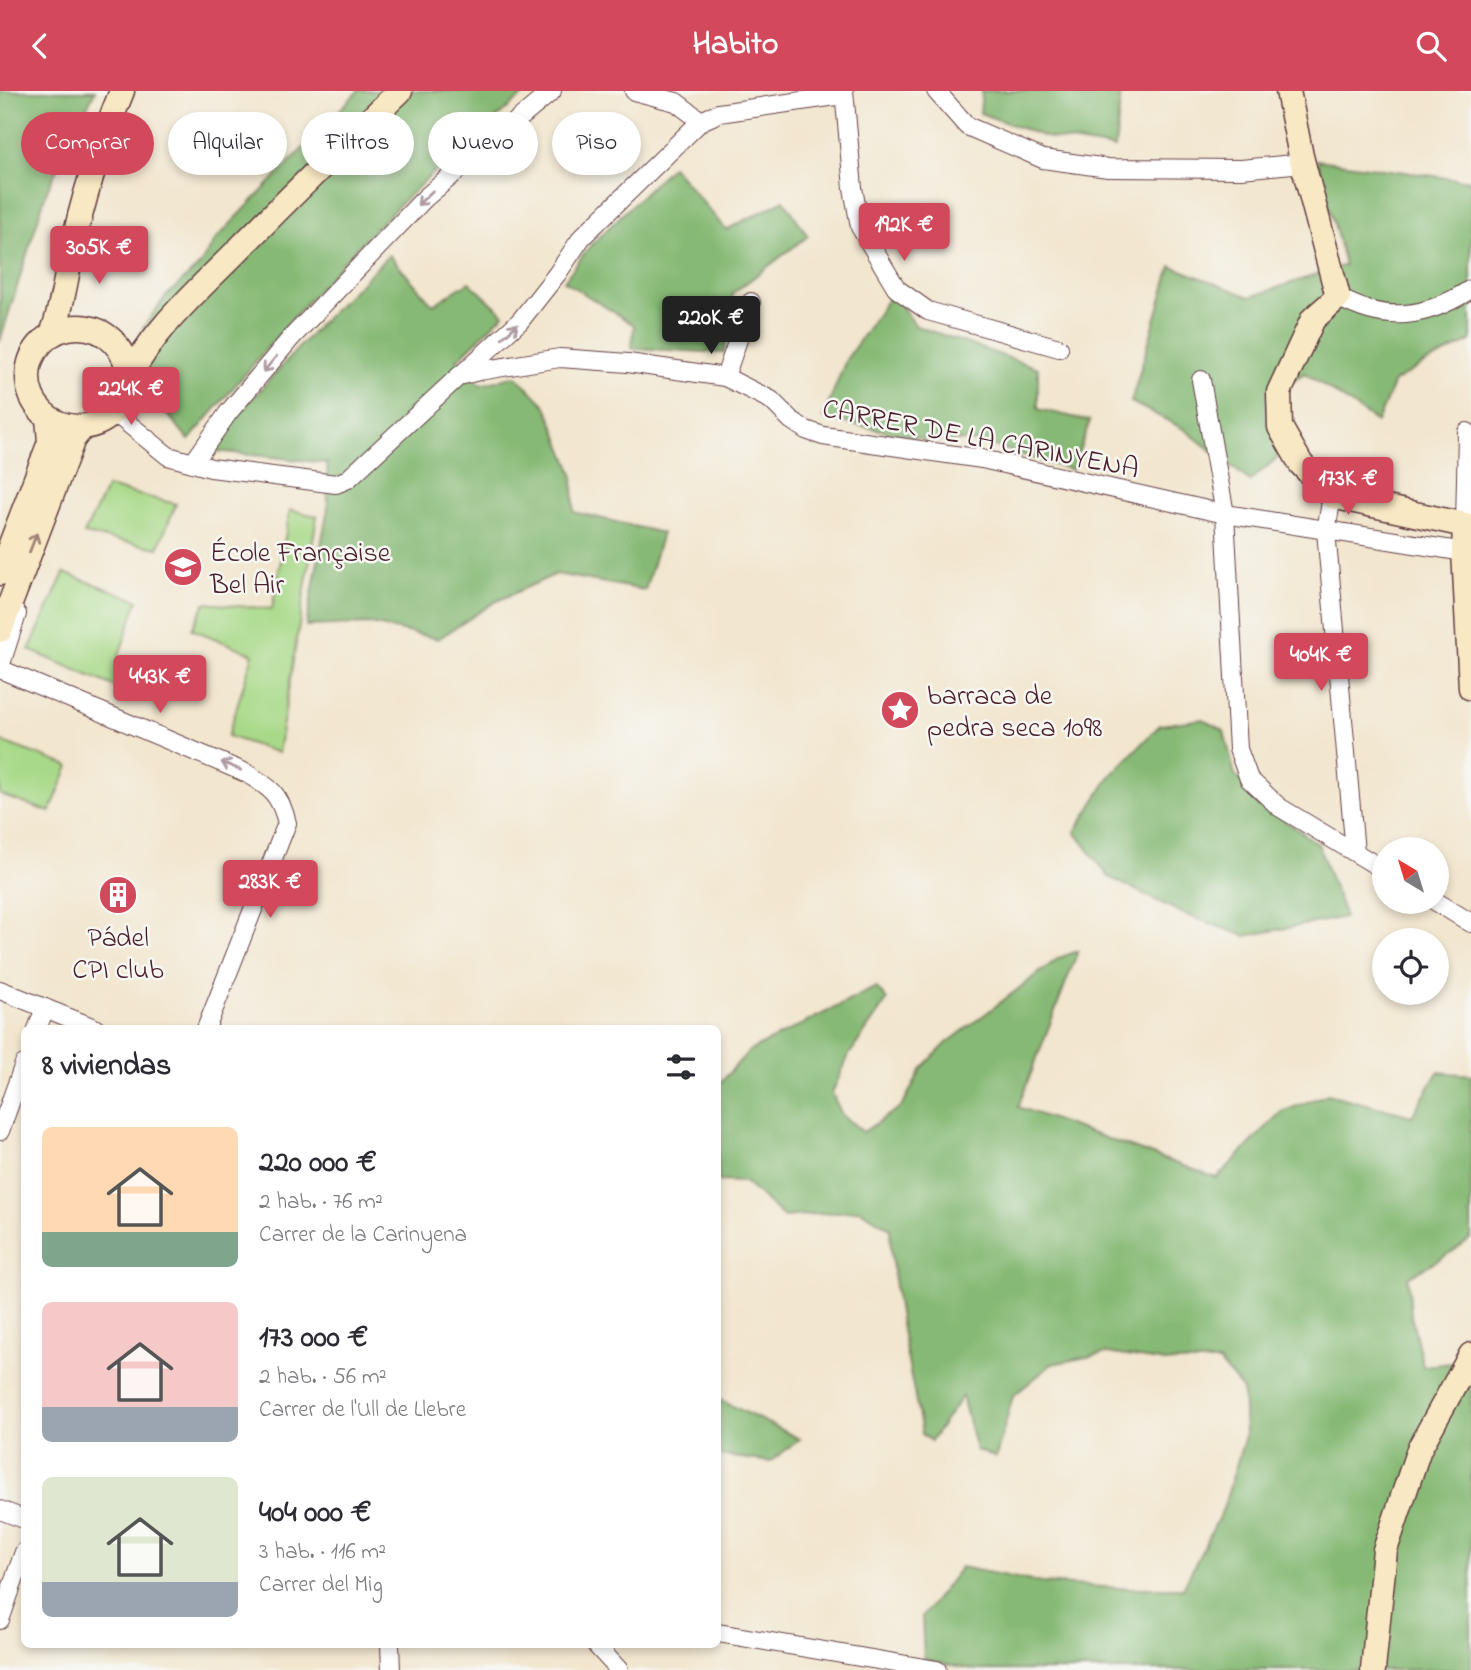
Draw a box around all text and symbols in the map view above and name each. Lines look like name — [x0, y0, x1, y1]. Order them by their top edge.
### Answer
text: Habito — [693, 22, 778, 69]
icon: back — [21, 27, 59, 65]
icon: search — [1412, 27, 1450, 65]
chip: Comprar — [21, 112, 154, 175]
chip: Alquilar — [168, 112, 287, 175]
chip: Filtros — [301, 112, 414, 175]
chip: Nuevo — [428, 112, 538, 175]
chip: Piso — [552, 112, 641, 175]
one-way arrow — [417, 189, 434, 206]
pin: 192K € — [847, 204, 961, 263]
text: 192K € — [875, 209, 933, 242]
pin: 305K € — [42, 227, 156, 286]
text: 305K € — [66, 232, 132, 265]
pin: 220K € — [654, 296, 768, 356]
text: 220K € — [678, 302, 744, 335]
one-way arrow — [501, 322, 518, 339]
one-way arrow — [262, 354, 277, 372]
pin: 224K € — [74, 367, 188, 427]
text: 224K € — [98, 373, 164, 406]
street label: CARRER DE LA CARINYENA — [819, 390, 1142, 491]
pin: 173K € — [1291, 457, 1405, 517]
text: 173K € — [1318, 463, 1378, 496]
one-way arrow — [28, 533, 41, 555]
place label: École Française Bel Air — [209, 534, 391, 607]
school or university icon: École Française Bel Air — [162, 546, 204, 588]
pin: 404K € — [1264, 633, 1378, 693]
text: 404K € — [1290, 639, 1352, 672]
pin: 443K € — [103, 655, 217, 715]
text: 443K € — [129, 661, 191, 694]
place label: barraca de pedra seca 1098 — [927, 677, 1103, 750]
place icon: barraca de pedra seca 1098 — [879, 689, 921, 731]
one-way arrow — [220, 759, 242, 772]
north arrow — [1372, 837, 1449, 913]
map controls — [1372, 837, 1449, 1005]
pin: 283K € — [213, 861, 327, 920]
text: 283K € — [239, 866, 301, 899]
building icon: Pádel CPI club — [97, 874, 139, 916]
place label: Pádel CPI club — [72, 919, 164, 992]
button: locate — [1372, 928, 1449, 1005]
text: 8 viviendas — [42, 1045, 171, 1089]
icon: filters — [662, 1048, 700, 1086]
text: 220 000 € — [259, 1142, 377, 1186]
icon: home — [98, 1155, 182, 1239]
text: 2 hab. · 76 m² — [259, 1186, 383, 1219]
text: Carrer de la Carinyena — [259, 1219, 467, 1252]
text: 173 000 € — [259, 1317, 368, 1361]
icon: home — [98, 1330, 182, 1414]
text: 2 hab. · 56 m² — [259, 1361, 386, 1394]
text: Carrer de l'Ull de Llebre — [259, 1394, 466, 1427]
text: 404 000 € — [259, 1492, 371, 1536]
icon: home — [98, 1505, 182, 1589]
text: 3 hab. · 116 m² — [259, 1536, 386, 1569]
text: Carrer del Mig — [259, 1569, 383, 1602]

